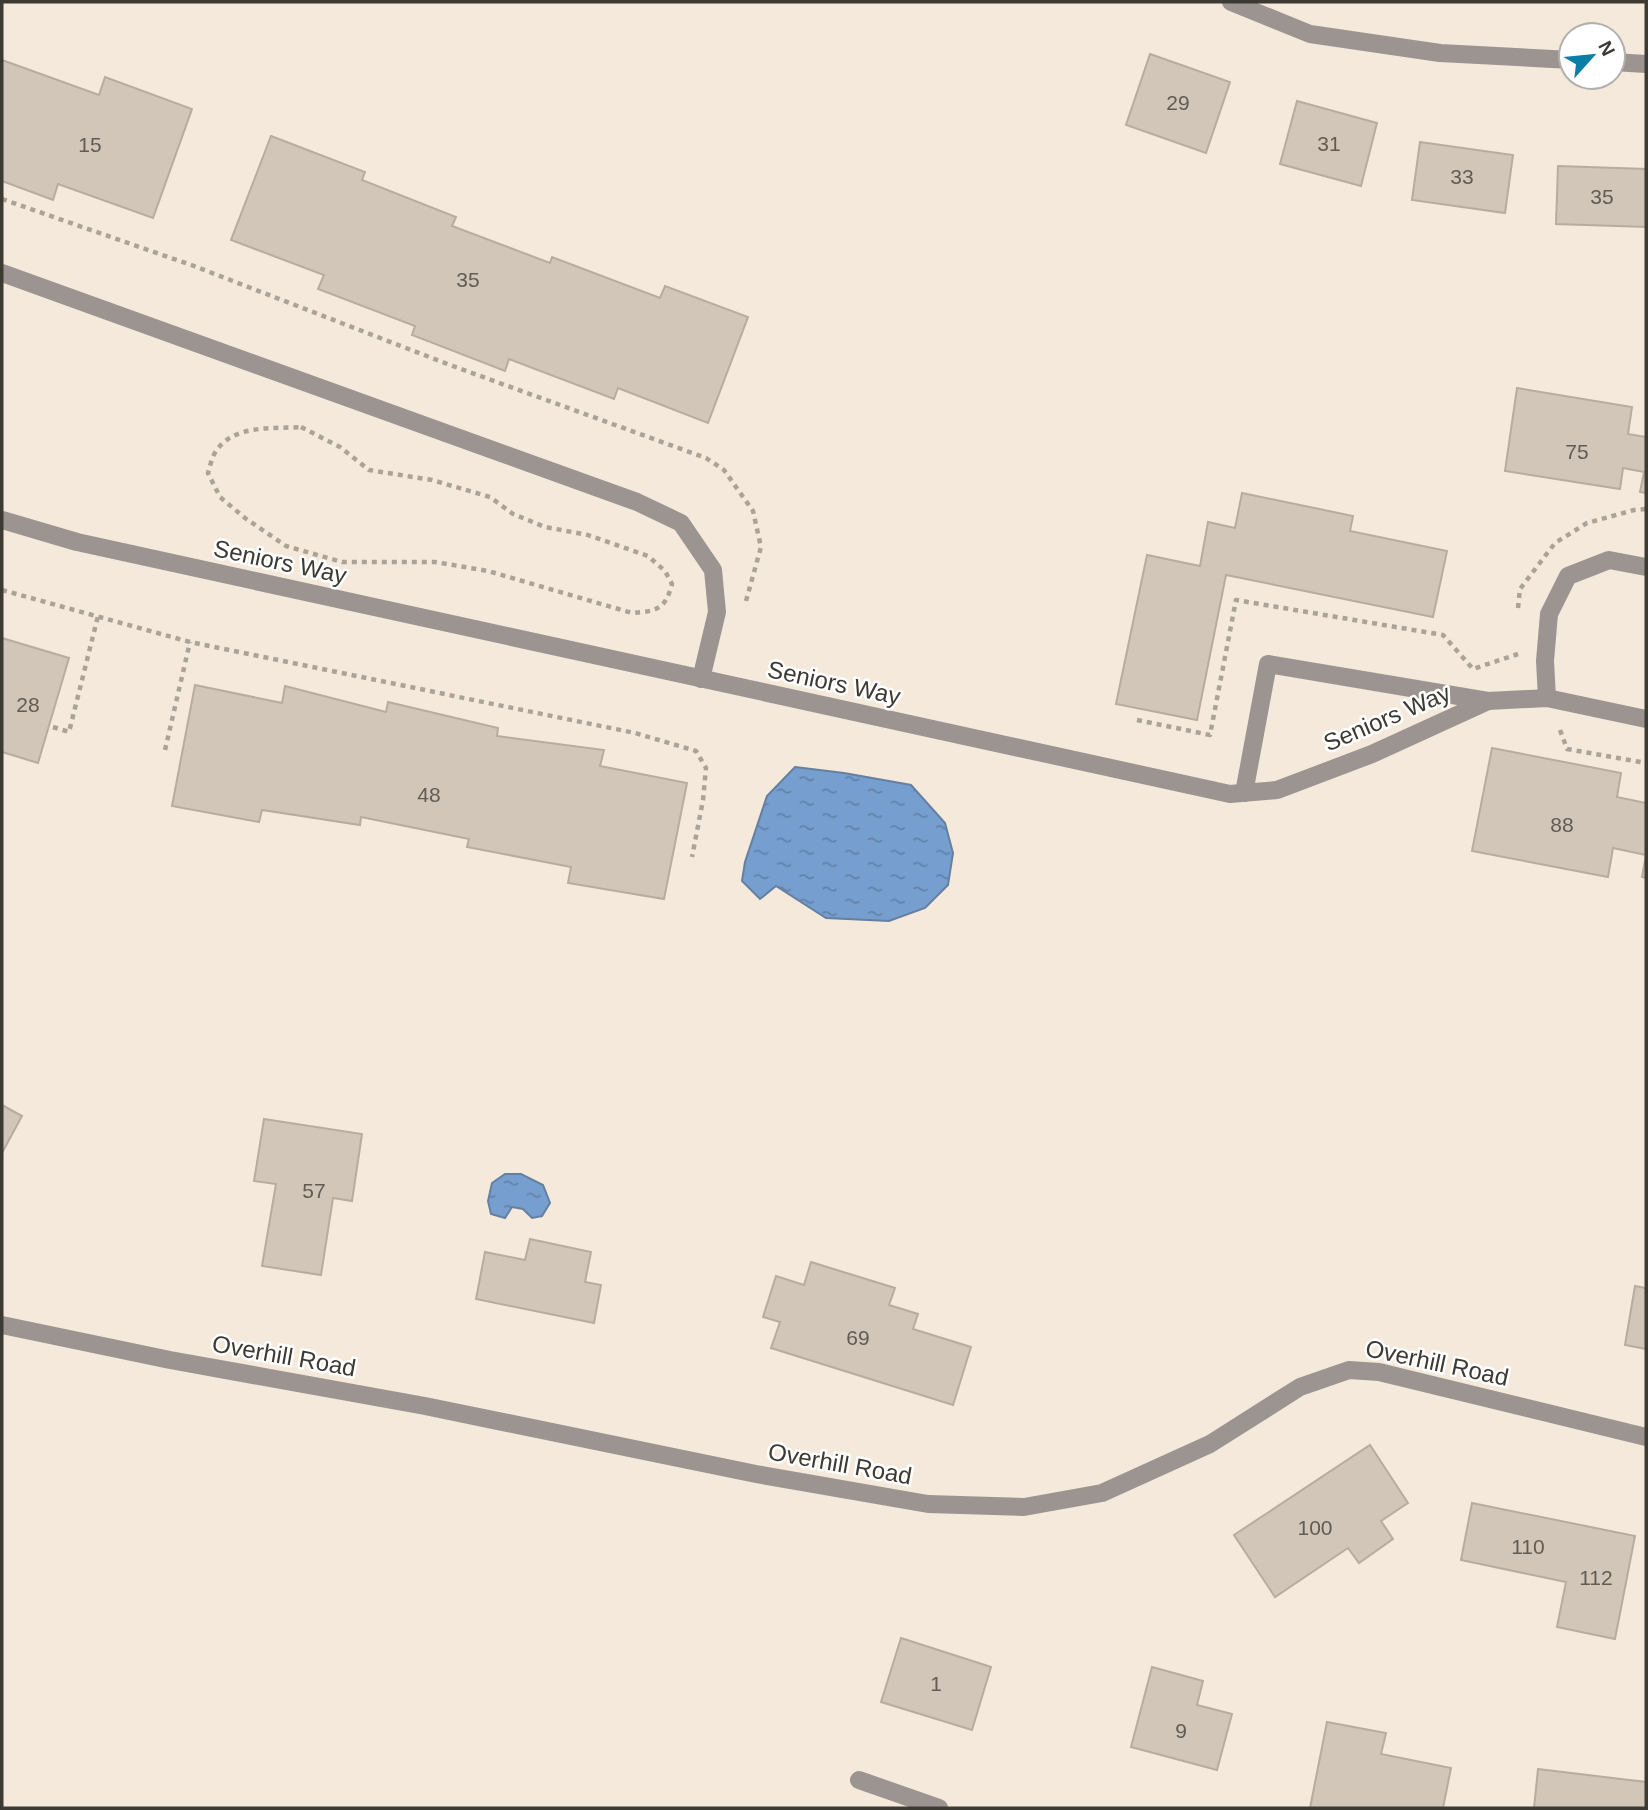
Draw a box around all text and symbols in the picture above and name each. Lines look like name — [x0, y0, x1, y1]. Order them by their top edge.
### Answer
north arrow — [1557, 21, 1627, 91]
text: N — [1594, 38, 1619, 59]
house number: 29 — [1166, 91, 1190, 114]
house number: 31 — [1317, 132, 1341, 155]
house number: 15 — [78, 133, 102, 156]
house number: 33 — [1450, 165, 1474, 188]
house number: 35 — [1590, 185, 1614, 208]
house number: 35 — [456, 268, 480, 291]
house number: 75 — [1565, 440, 1589, 463]
street label: Seniors Way — [211, 534, 349, 589]
street label: Seniors Way — [765, 655, 903, 710]
street label: Seniors Way — [1319, 679, 1454, 756]
house number: 28 — [16, 693, 40, 716]
house number: 48 — [417, 783, 441, 806]
house number: 88 — [1550, 813, 1574, 836]
house number: 57 — [302, 1179, 326, 1202]
house number: 69 — [846, 1326, 870, 1349]
street label: Overhill Road — [210, 1330, 358, 1381]
street label: Overhill Road — [1363, 1334, 1511, 1391]
street label: Overhill Road — [766, 1438, 914, 1489]
house number: 100 — [1297, 1516, 1333, 1539]
house number: 110 — [1511, 1535, 1545, 1558]
house number: 112 — [1579, 1566, 1613, 1589]
house number: 1 — [930, 1672, 942, 1695]
house number: 9 — [1175, 1719, 1187, 1742]

